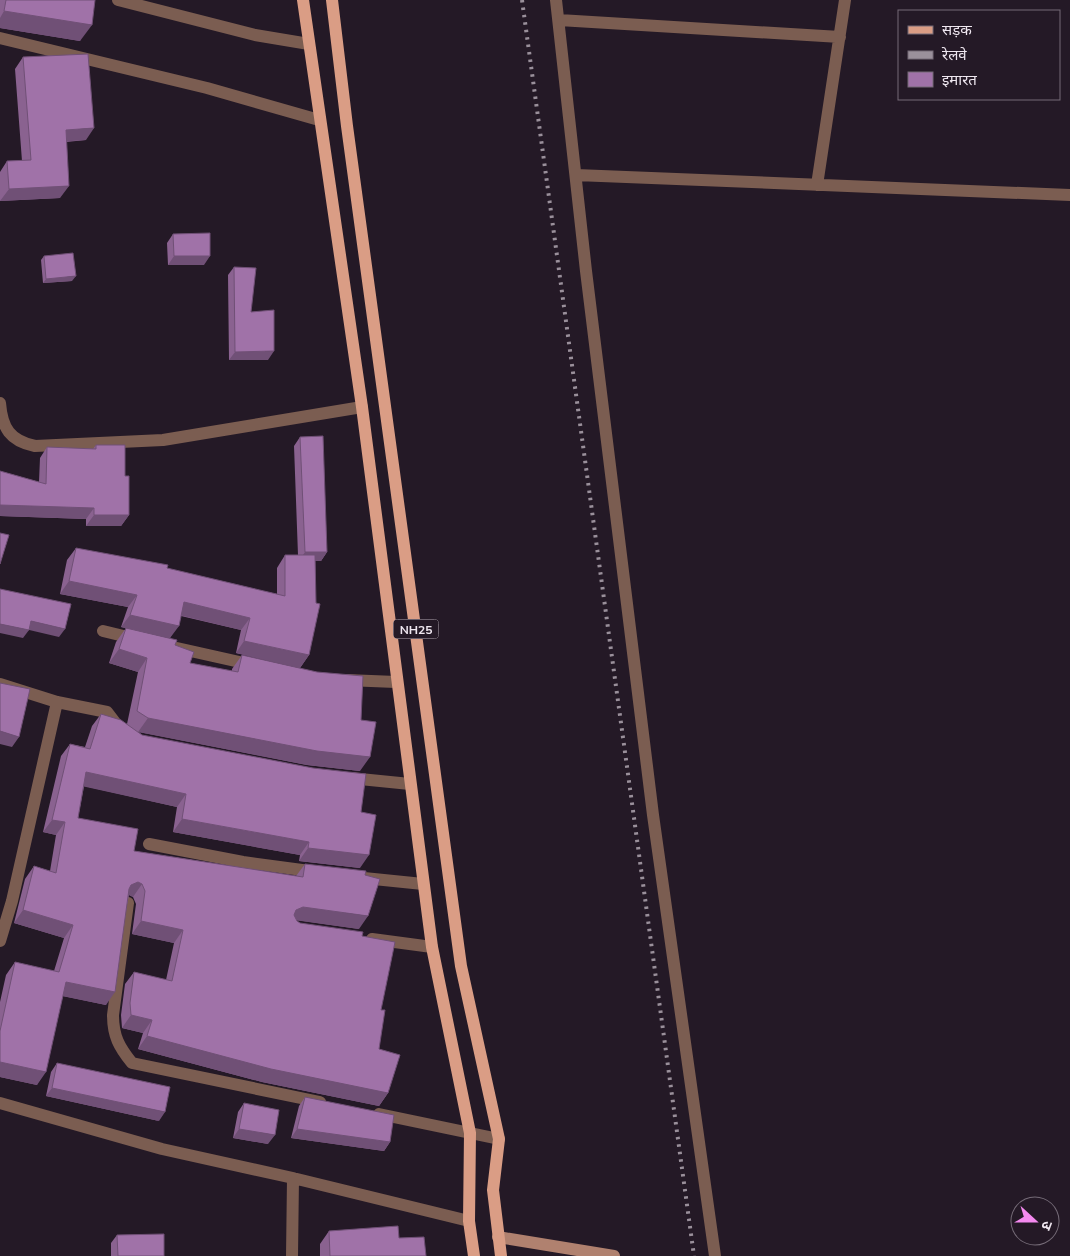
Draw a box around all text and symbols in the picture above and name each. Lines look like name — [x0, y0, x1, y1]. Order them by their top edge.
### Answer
legend — [898, 10, 1060, 100]
text: सड़क — [942, 20, 972, 39]
text: रेलवे — [941, 45, 967, 64]
text: इमारत — [942, 70, 977, 89]
road number: NH25 — [394, 620, 438, 638]
north arrow — [1010, 1196, 1060, 1246]
text: उ — [1037, 1219, 1057, 1233]

